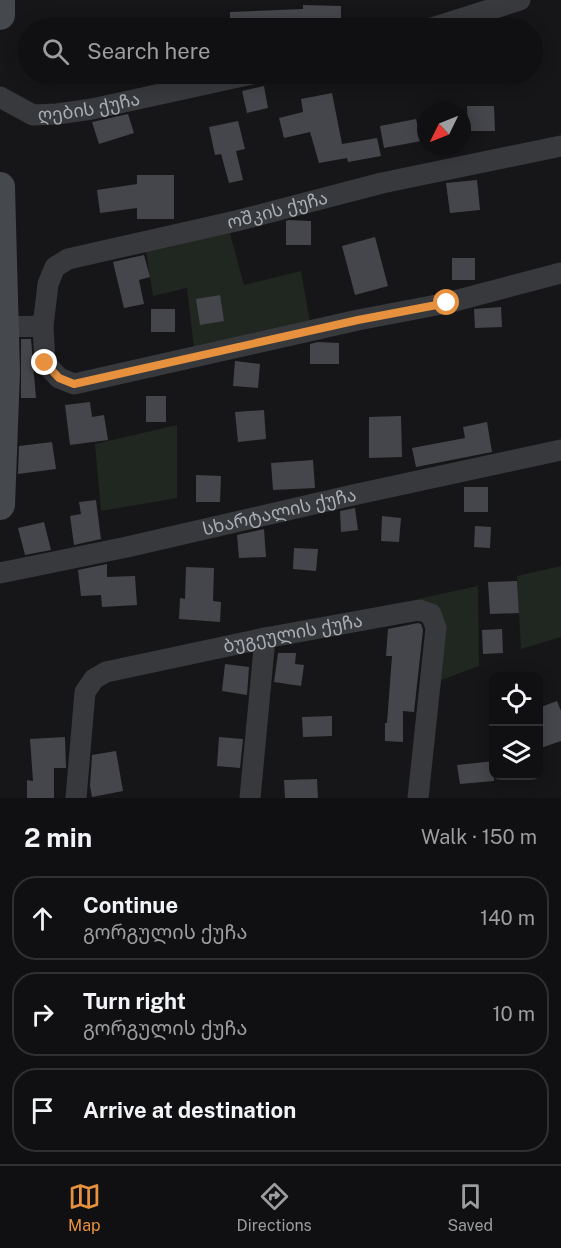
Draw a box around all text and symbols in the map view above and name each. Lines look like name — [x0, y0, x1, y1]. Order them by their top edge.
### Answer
search box — [18, 18, 543, 84]
icon: search — [39, 35, 72, 68]
text: Search here — [87, 38, 211, 64]
street label: ღების ქუჩა — [37, 88, 142, 126]
north arrow — [417, 102, 471, 156]
street label: ოშკის ქუჩა — [225, 187, 330, 233]
route start — [433, 289, 459, 315]
route end — [31, 349, 57, 375]
street label: სხარტალის ქუჩა — [200, 484, 358, 539]
street label: ბუგეულის ქუჩა — [221, 609, 364, 657]
map controls — [489, 672, 543, 780]
button: locate — [489, 672, 543, 726]
button: layers — [489, 726, 543, 780]
text: 2 min — [24, 822, 92, 853]
text: Walk · 150 m — [421, 825, 537, 849]
text: Continue — [83, 892, 178, 918]
icon: ahead — [26, 902, 59, 935]
text: 140 m — [480, 906, 535, 930]
text: გორგულის ქუჩა — [83, 920, 247, 944]
text: Turn right — [83, 988, 186, 1014]
icon: right — [26, 998, 59, 1031]
text: 10 m — [492, 1002, 535, 1026]
text: გორგულის ქუჩა — [83, 1016, 247, 1040]
icon: arrive — [26, 1094, 59, 1127]
text: Arrive at destination — [83, 1097, 296, 1123]
tab: Map — [68, 1180, 101, 1235]
tab: Directions — [237, 1180, 312, 1235]
tab: Saved — [447, 1180, 493, 1235]

